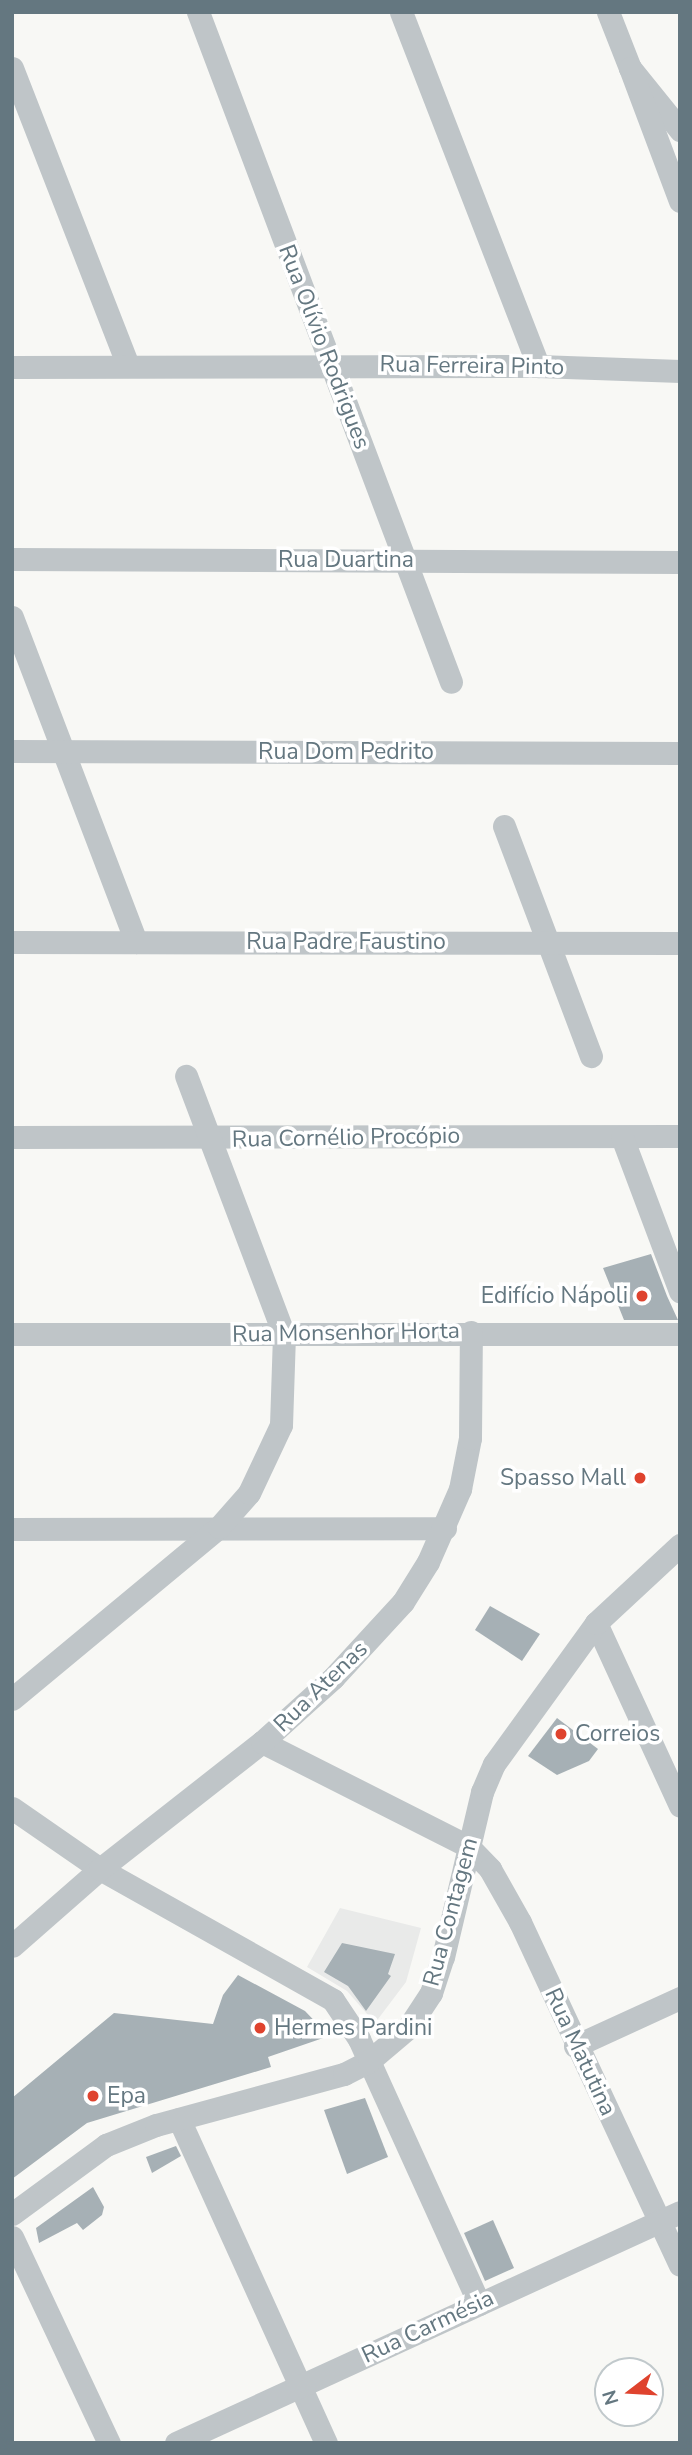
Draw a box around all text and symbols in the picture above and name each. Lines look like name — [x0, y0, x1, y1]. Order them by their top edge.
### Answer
street label: Rua Olívio Rodrigues — [272, 241, 376, 453]
street label: Rua Ferreira Pinto — [379, 351, 565, 381]
street label: Rua Duartina — [278, 546, 414, 574]
street label: Rua Dom Pedrito — [258, 738, 434, 766]
street label: Rua Padre Faustino — [246, 928, 446, 956]
street label: Rua Cornélio Procópio — [232, 1122, 460, 1154]
place label: Edifício Nápoli — [481, 1282, 628, 1310]
marker: Edifício Nápoli — [634, 1288, 650, 1304]
street label: Rua Monsenhor Horta — [232, 1317, 460, 1349]
place label: Spasso Mall — [500, 1464, 626, 1492]
marker: Spasso Mall — [632, 1470, 648, 1486]
street label: Rua Atenas — [268, 1636, 374, 1738]
place label: Correios — [575, 1720, 660, 1748]
marker: Correios — [553, 1726, 569, 1742]
street label: Rua Contagem — [418, 1835, 484, 1989]
street label: Rua Matutina — [538, 1984, 622, 2120]
place label: Hermes Pardini — [274, 2014, 432, 2042]
marker: Hermes Pardini — [252, 2020, 268, 2036]
place label: Epa — [107, 2082, 146, 2110]
marker: Epa — [85, 2088, 101, 2104]
street label: Rua Carmésia — [358, 2284, 498, 2370]
north arrow — [594, 2357, 664, 2427]
text: N — [596, 2387, 625, 2408]

